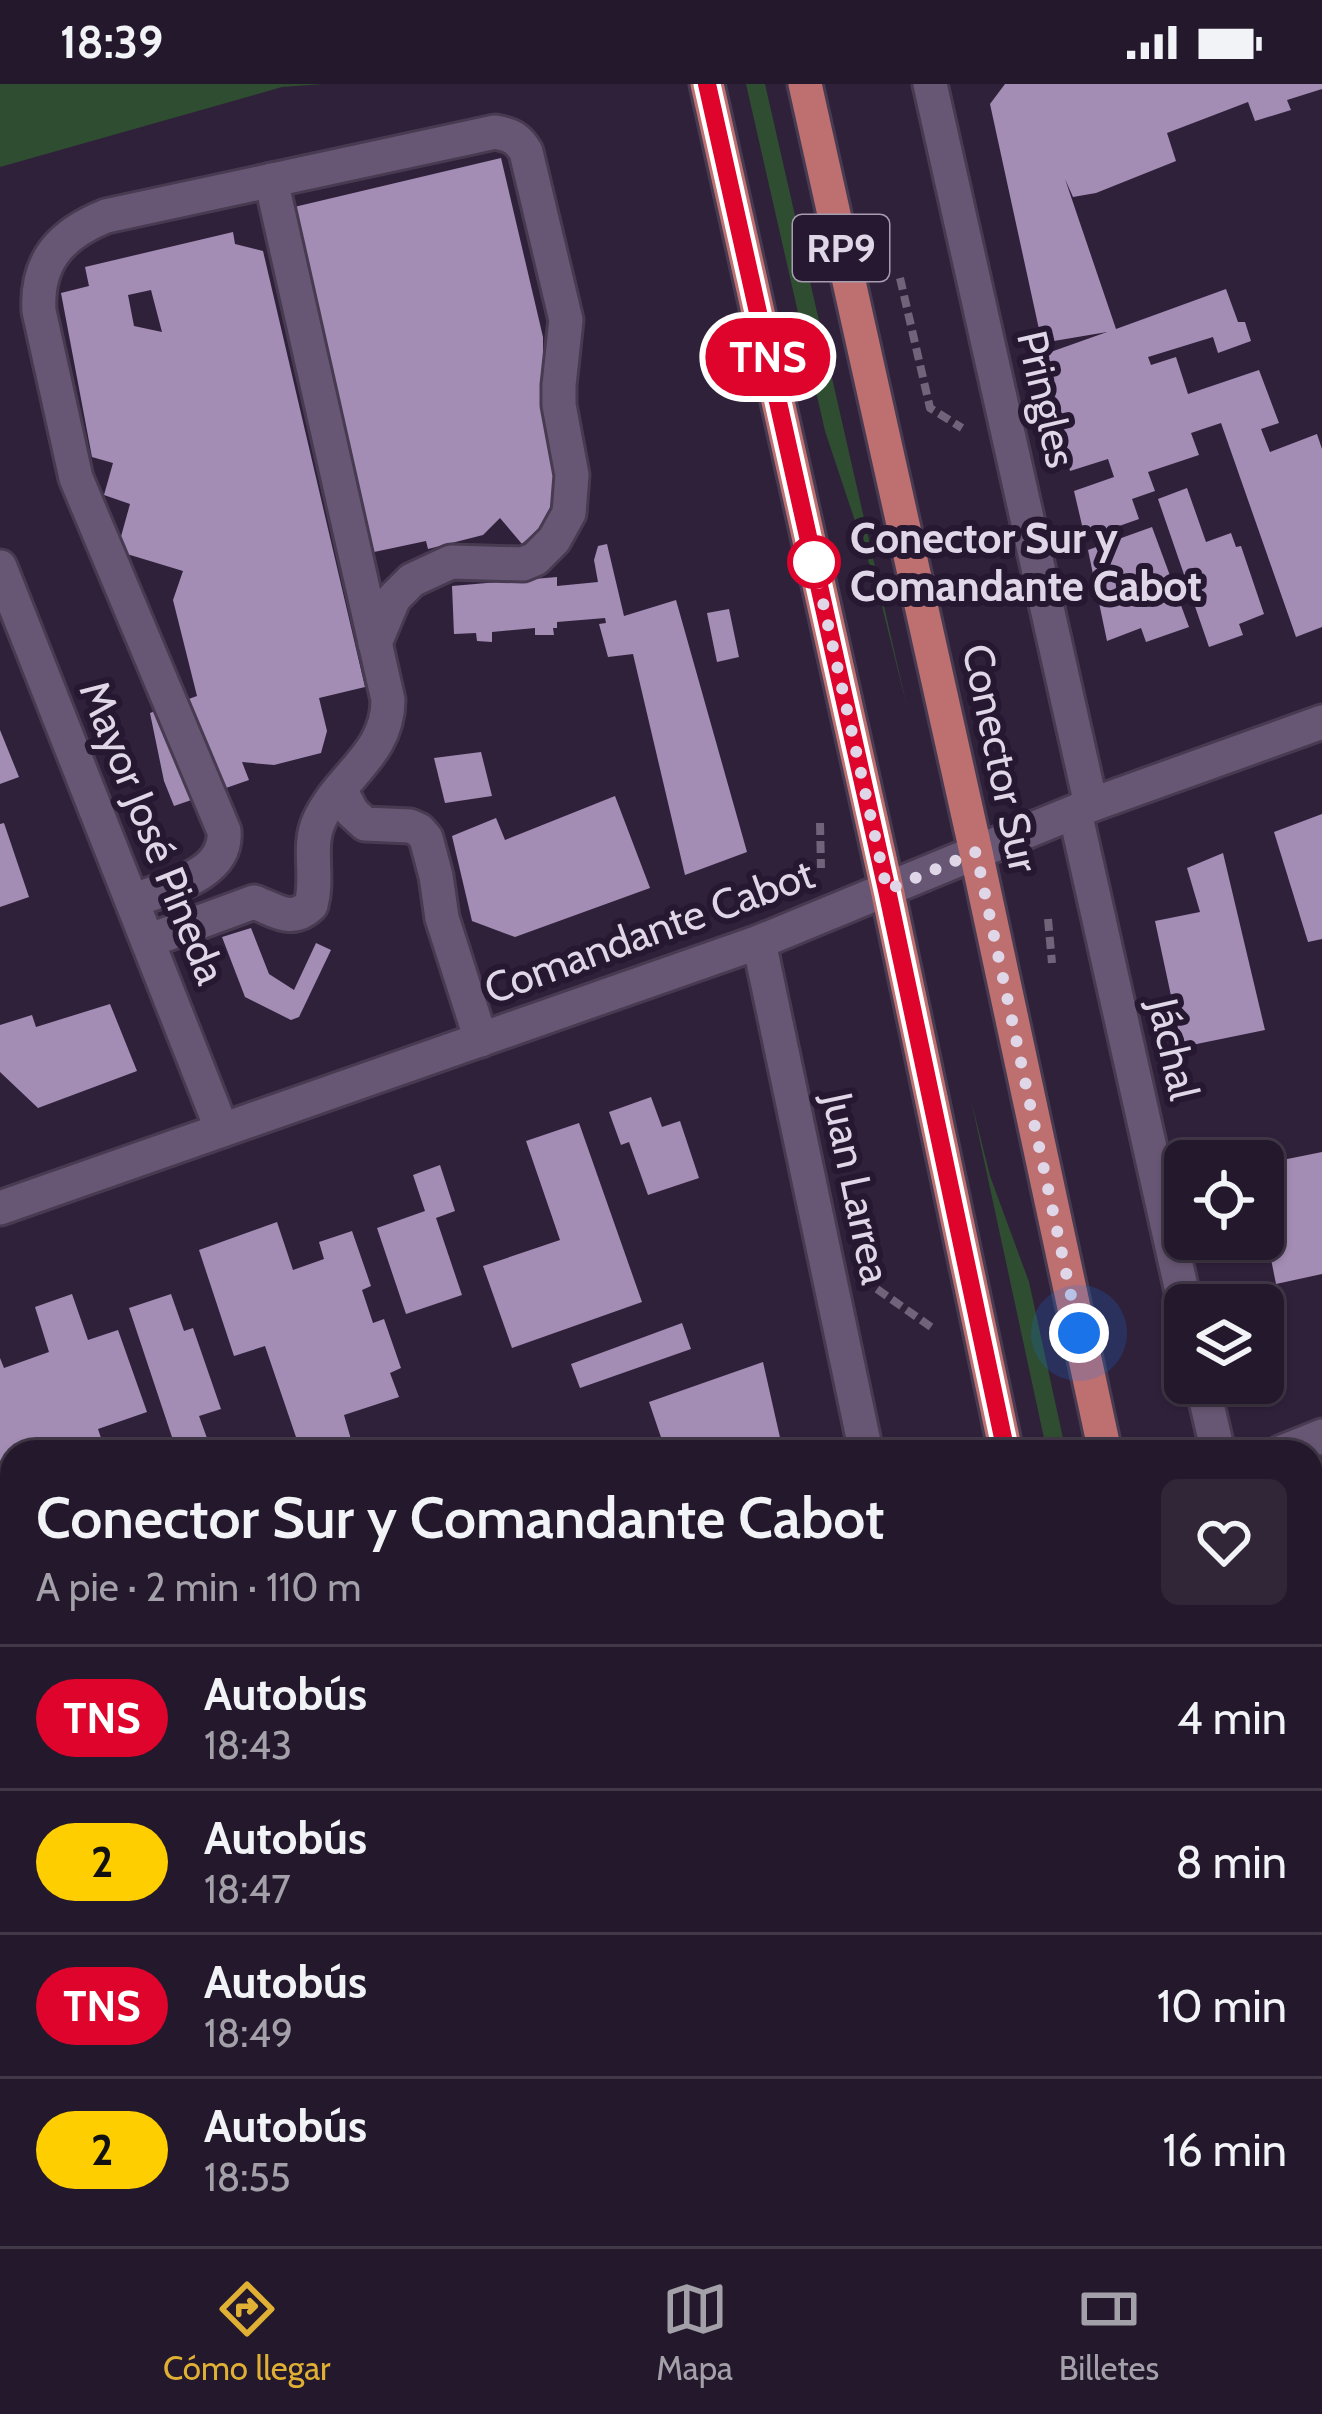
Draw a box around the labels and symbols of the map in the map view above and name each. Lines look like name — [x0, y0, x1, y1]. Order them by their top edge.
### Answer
road number: RP9 — [793, 215, 889, 281]
line badge: TNS — [699, 318, 837, 396]
street label: Pringles — [1006, 326, 1088, 472]
place label: Conector Sur y Comandante Cabot — [850, 512, 1202, 612]
marker: Conector Sur y Comandante Cabot — [789, 537, 839, 587]
street label: Conector Sur — [951, 639, 1051, 877]
street label: Mayor José Pineda — [68, 673, 238, 991]
street label: Comandante Cabot — [477, 847, 821, 1015]
street label: Jáchal — [1137, 992, 1211, 1105]
street label: Juan Larrea — [811, 1087, 903, 1288]
your location — [1049, 1303, 1109, 1363]

